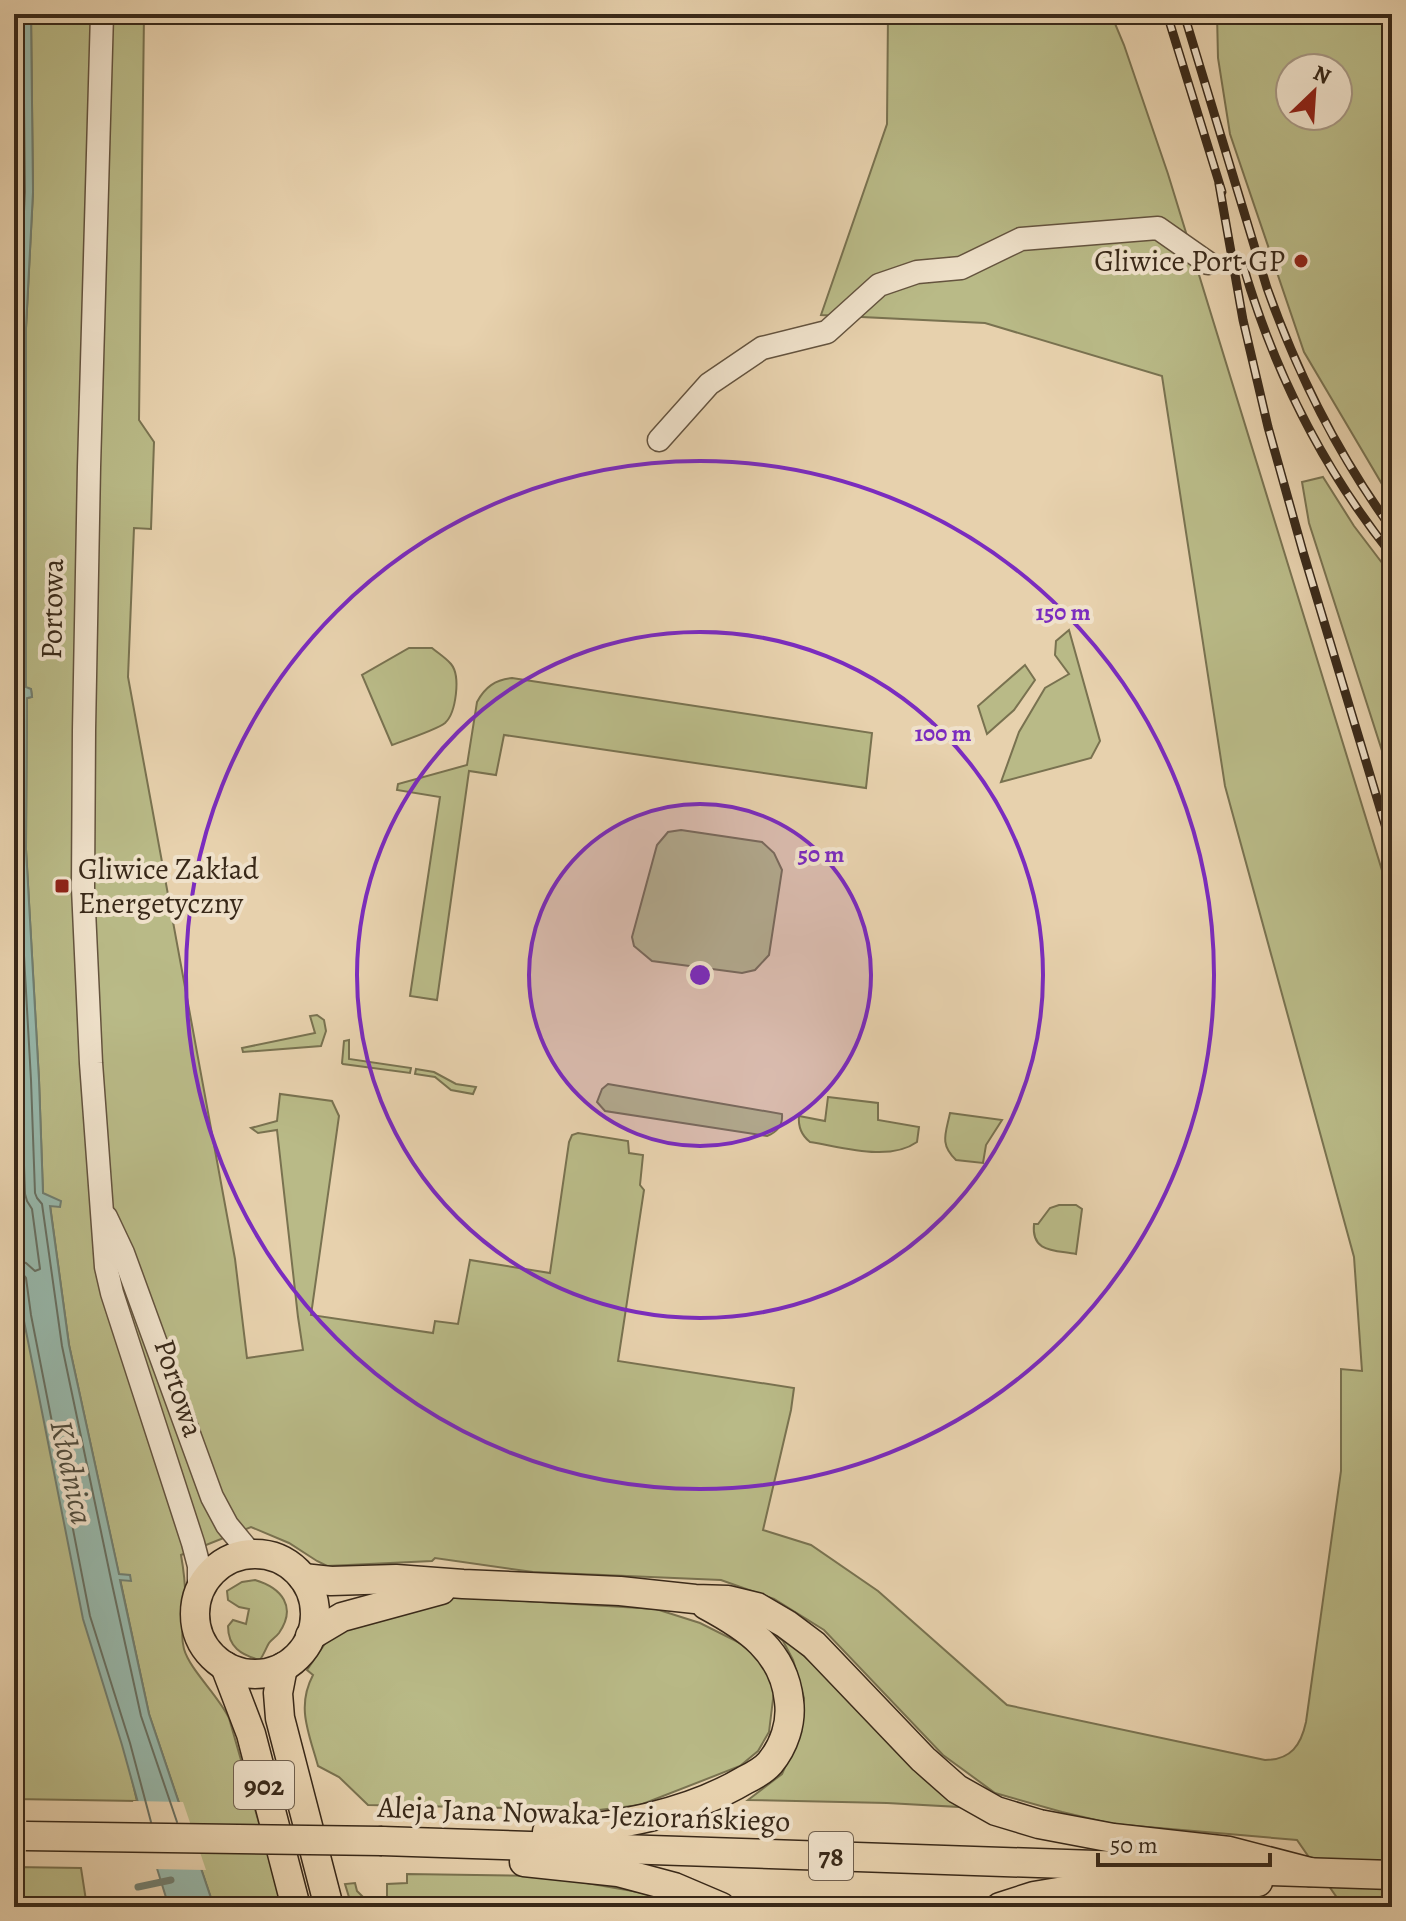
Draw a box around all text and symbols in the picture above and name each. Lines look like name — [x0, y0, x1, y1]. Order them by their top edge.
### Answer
north arrow — [1274, 52, 1354, 132]
text: N — [1308, 58, 1336, 92]
place label: Gliwice Port GP — [1094, 241, 1285, 281]
marker: Gliwice Port GP — [1292, 252, 1310, 270]
street label: Portowa — [31, 558, 73, 660]
text: 150 m — [1035, 596, 1091, 628]
text: 100 m — [914, 717, 972, 749]
text: 50 m — [798, 838, 844, 870]
place label: Gliwice Zakład Energetyczny — [78, 849, 260, 923]
marker: Gliwice Zakład Energetyczny — [53, 877, 71, 895]
centre of rings — [686, 961, 714, 989]
street label: Portowa — [144, 1334, 214, 1442]
water label: Kłodnica — [40, 1416, 105, 1528]
road number: 902 — [234, 1761, 294, 1809]
street label: Aleja Jana Nowaka-Jeziorańskiego — [376, 1787, 791, 1841]
scale bar — [1098, 1817, 1270, 1867]
text: 50 m — [1110, 1829, 1158, 1861]
road number: 78 — [809, 1832, 853, 1880]

